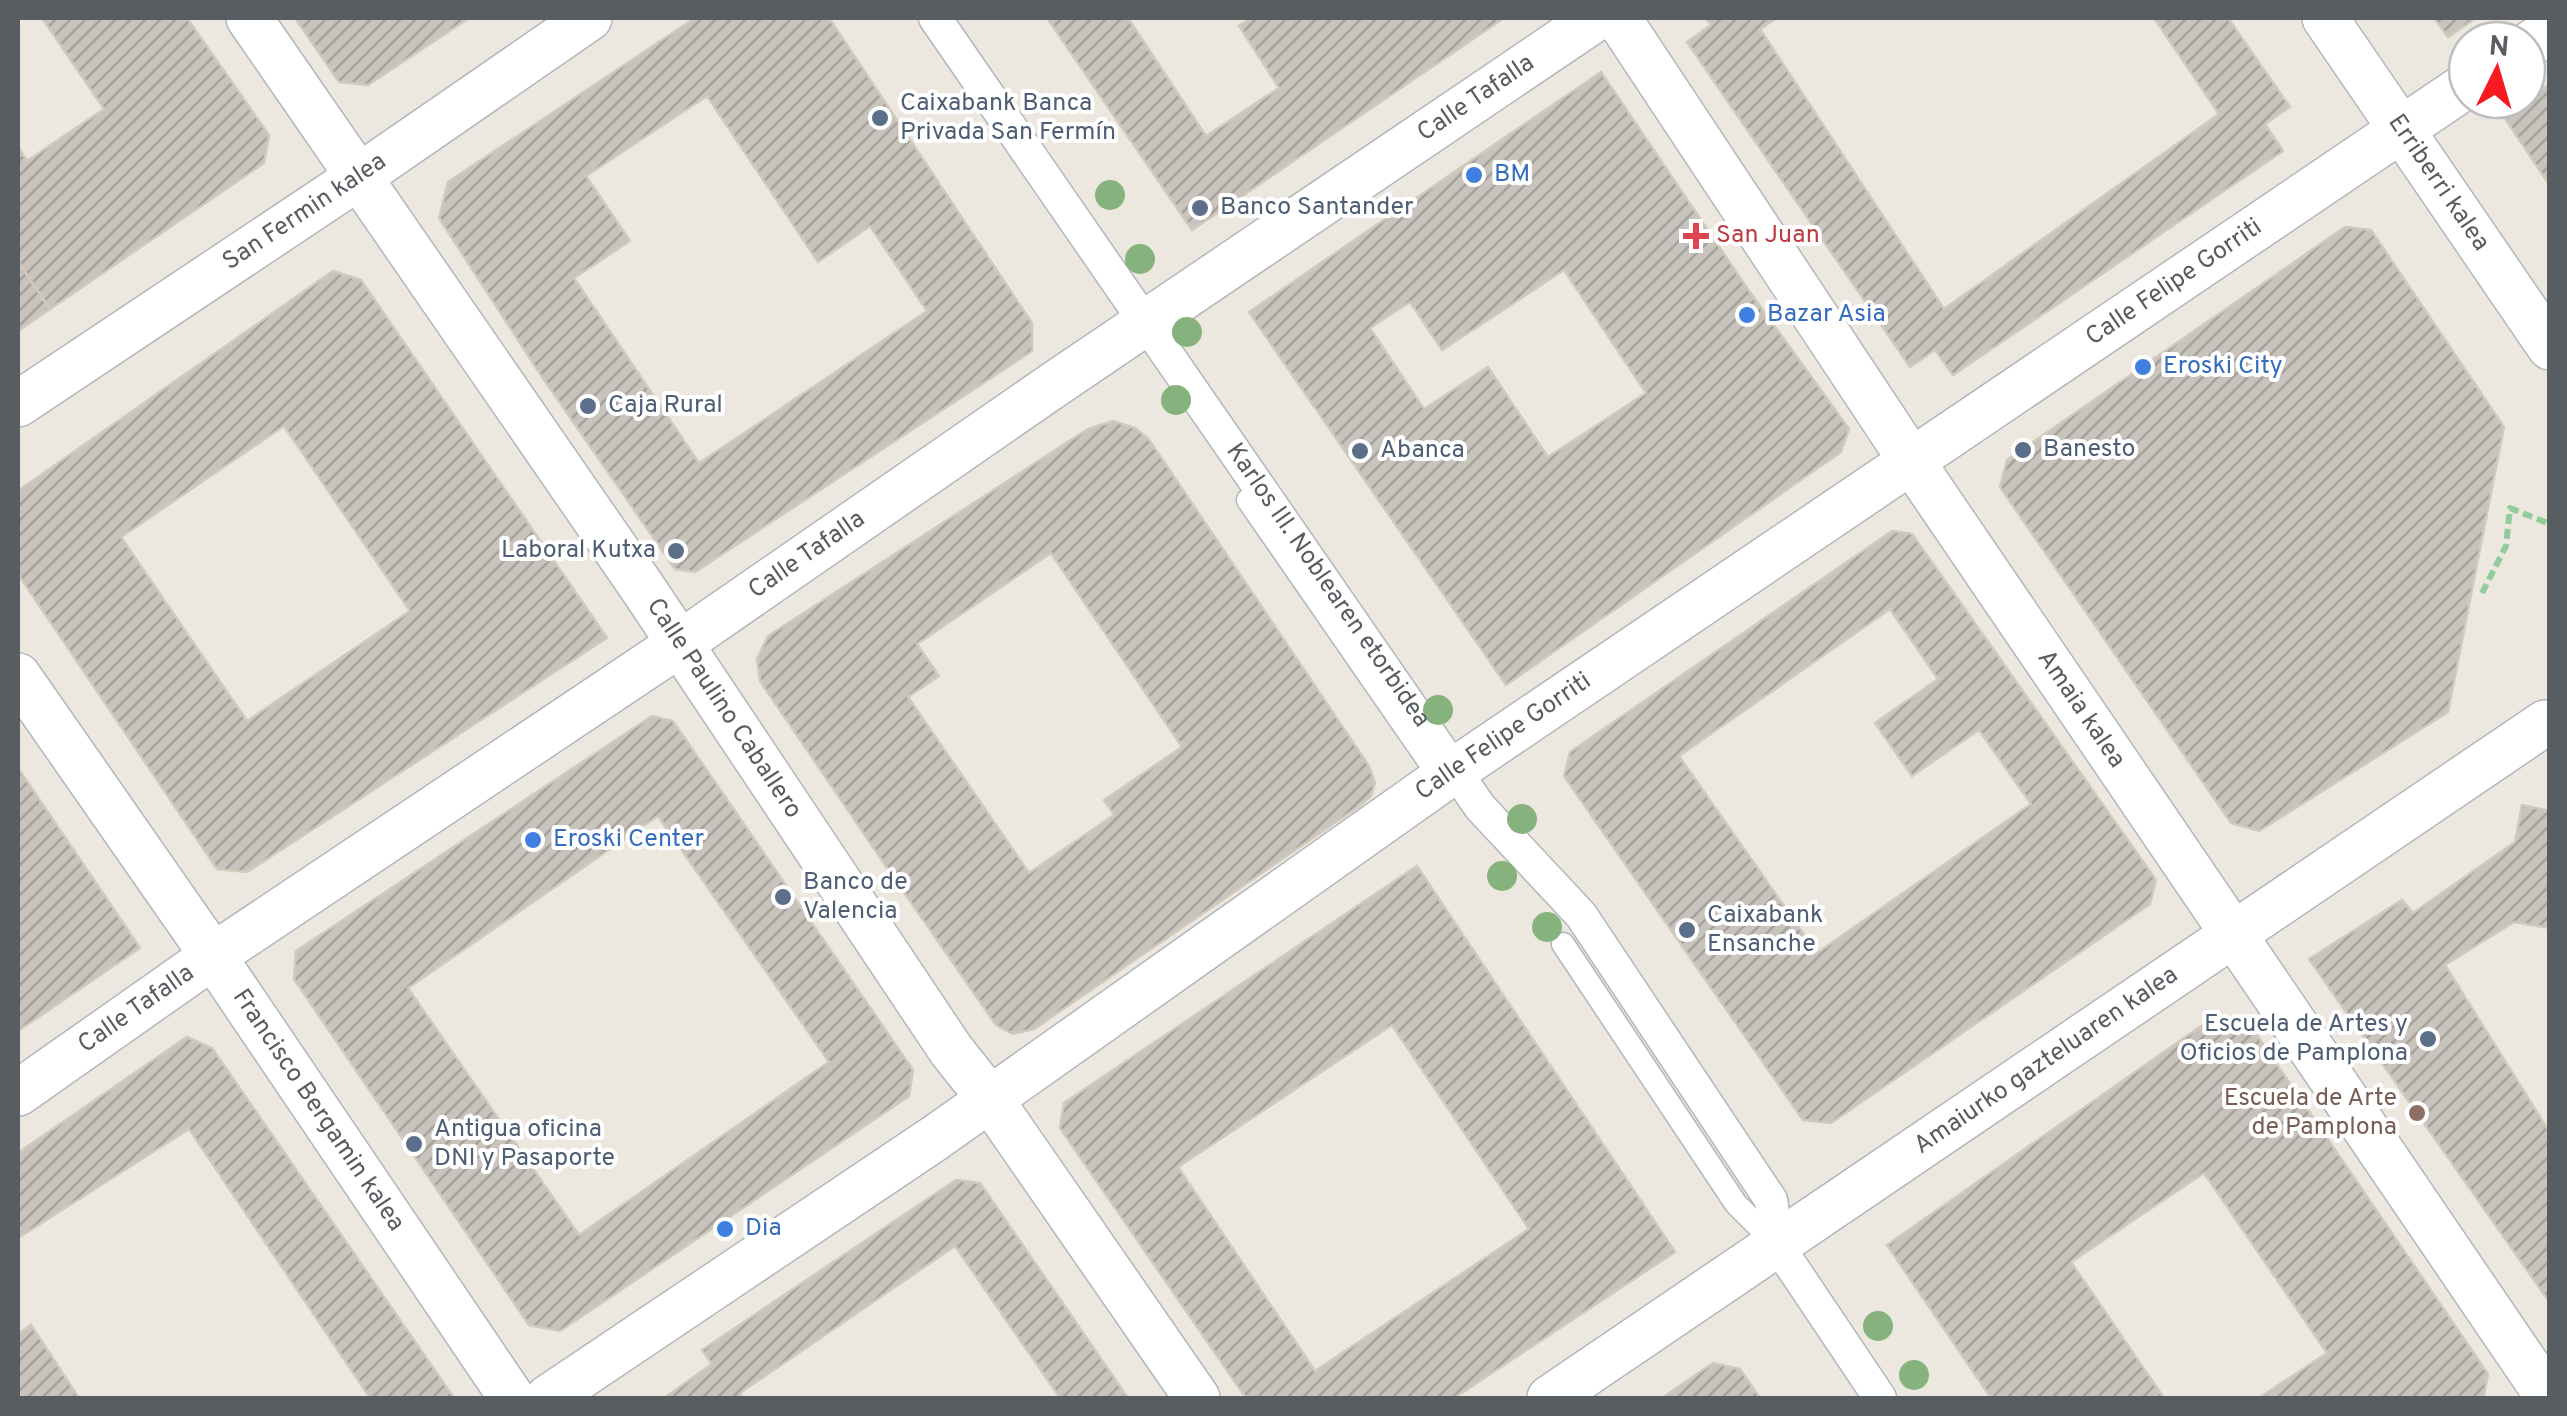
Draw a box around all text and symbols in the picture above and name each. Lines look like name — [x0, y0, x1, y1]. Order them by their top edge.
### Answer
north arrow — [2447, 20, 2547, 120]
text: N — [2487, 29, 2511, 67]
street label: Calle Tafalla — [1412, 48, 1541, 150]
place label: Caixabank Banca Privada San Fermín — [900, 88, 1116, 149]
marker: Caixabank Banca Privada San Fermín — [869, 107, 891, 129]
street label: Erriberri kalea — [2380, 108, 2496, 258]
street label: San Fermin kalea — [217, 146, 393, 279]
place label: BM — [1494, 159, 1530, 191]
marker: BM — [1463, 164, 1485, 186]
place label: Banco Santander — [1220, 192, 1414, 224]
marker: Banco Santander — [1189, 197, 1211, 219]
street label: Calle Felipe Gorriti — [2080, 212, 2269, 354]
place label: San Juan — [1716, 220, 1820, 252]
marker: San Juan — [1685, 225, 1707, 247]
place label: Bazar Asia — [1767, 299, 1886, 331]
marker: Bazar Asia — [1736, 304, 1758, 326]
place label: Eroski City — [2163, 351, 2283, 383]
marker: Eroski City — [2132, 356, 2154, 378]
place label: Caja Rural — [608, 390, 723, 422]
marker: Caja Rural — [577, 395, 599, 417]
place label: Banesto — [2043, 434, 2135, 466]
place label: Abanca — [1380, 435, 1465, 467]
street label: Karlos III. Noblearen etorbidea — [1218, 437, 1436, 734]
marker: Banesto — [2012, 439, 2034, 461]
marker: Abanca — [1349, 440, 1371, 462]
street label: Calle Tafalla — [743, 504, 872, 607]
place label: Laboral Kutxa — [501, 535, 656, 567]
marker: Laboral Kutxa — [665, 540, 687, 562]
street label: Calle Paulino Caballero — [638, 593, 808, 825]
street label: Amaia kalea — [2029, 644, 2132, 775]
street label: Calle Felipe Gorriti — [1410, 666, 1598, 809]
place label: Eroski Center — [553, 824, 704, 856]
marker: Eroski Center — [522, 829, 544, 851]
place label: Banco de Valencia — [803, 867, 908, 928]
marker: Banco de Valencia — [772, 886, 794, 908]
place label: Caixabank Ensanche — [1707, 900, 1823, 961]
marker: Caixabank Ensanche — [1676, 919, 1698, 941]
street label: Calle Tafalla — [72, 958, 201, 1061]
street label: Amaiurko gazteluaren kalea — [1908, 960, 2185, 1163]
street label: Francisco Bergamin kalea — [224, 983, 411, 1238]
place label: Escuela de Artes y Oficios de Pamplona — [2179, 1009, 2408, 1070]
marker: Escuela de Artes y Oficios de Pamplona — [2417, 1028, 2439, 1050]
place label: Escuela de Arte de Pamplona — [2224, 1083, 2397, 1144]
marker: Escuela de Arte de Pamplona — [2406, 1102, 2428, 1124]
place label: Antigua oficina DNI y Pasaporte — [434, 1114, 615, 1175]
marker: Antigua oficina DNI y Pasaporte — [403, 1133, 425, 1155]
place label: Dia — [745, 1213, 782, 1245]
marker: Dia — [714, 1218, 736, 1240]

